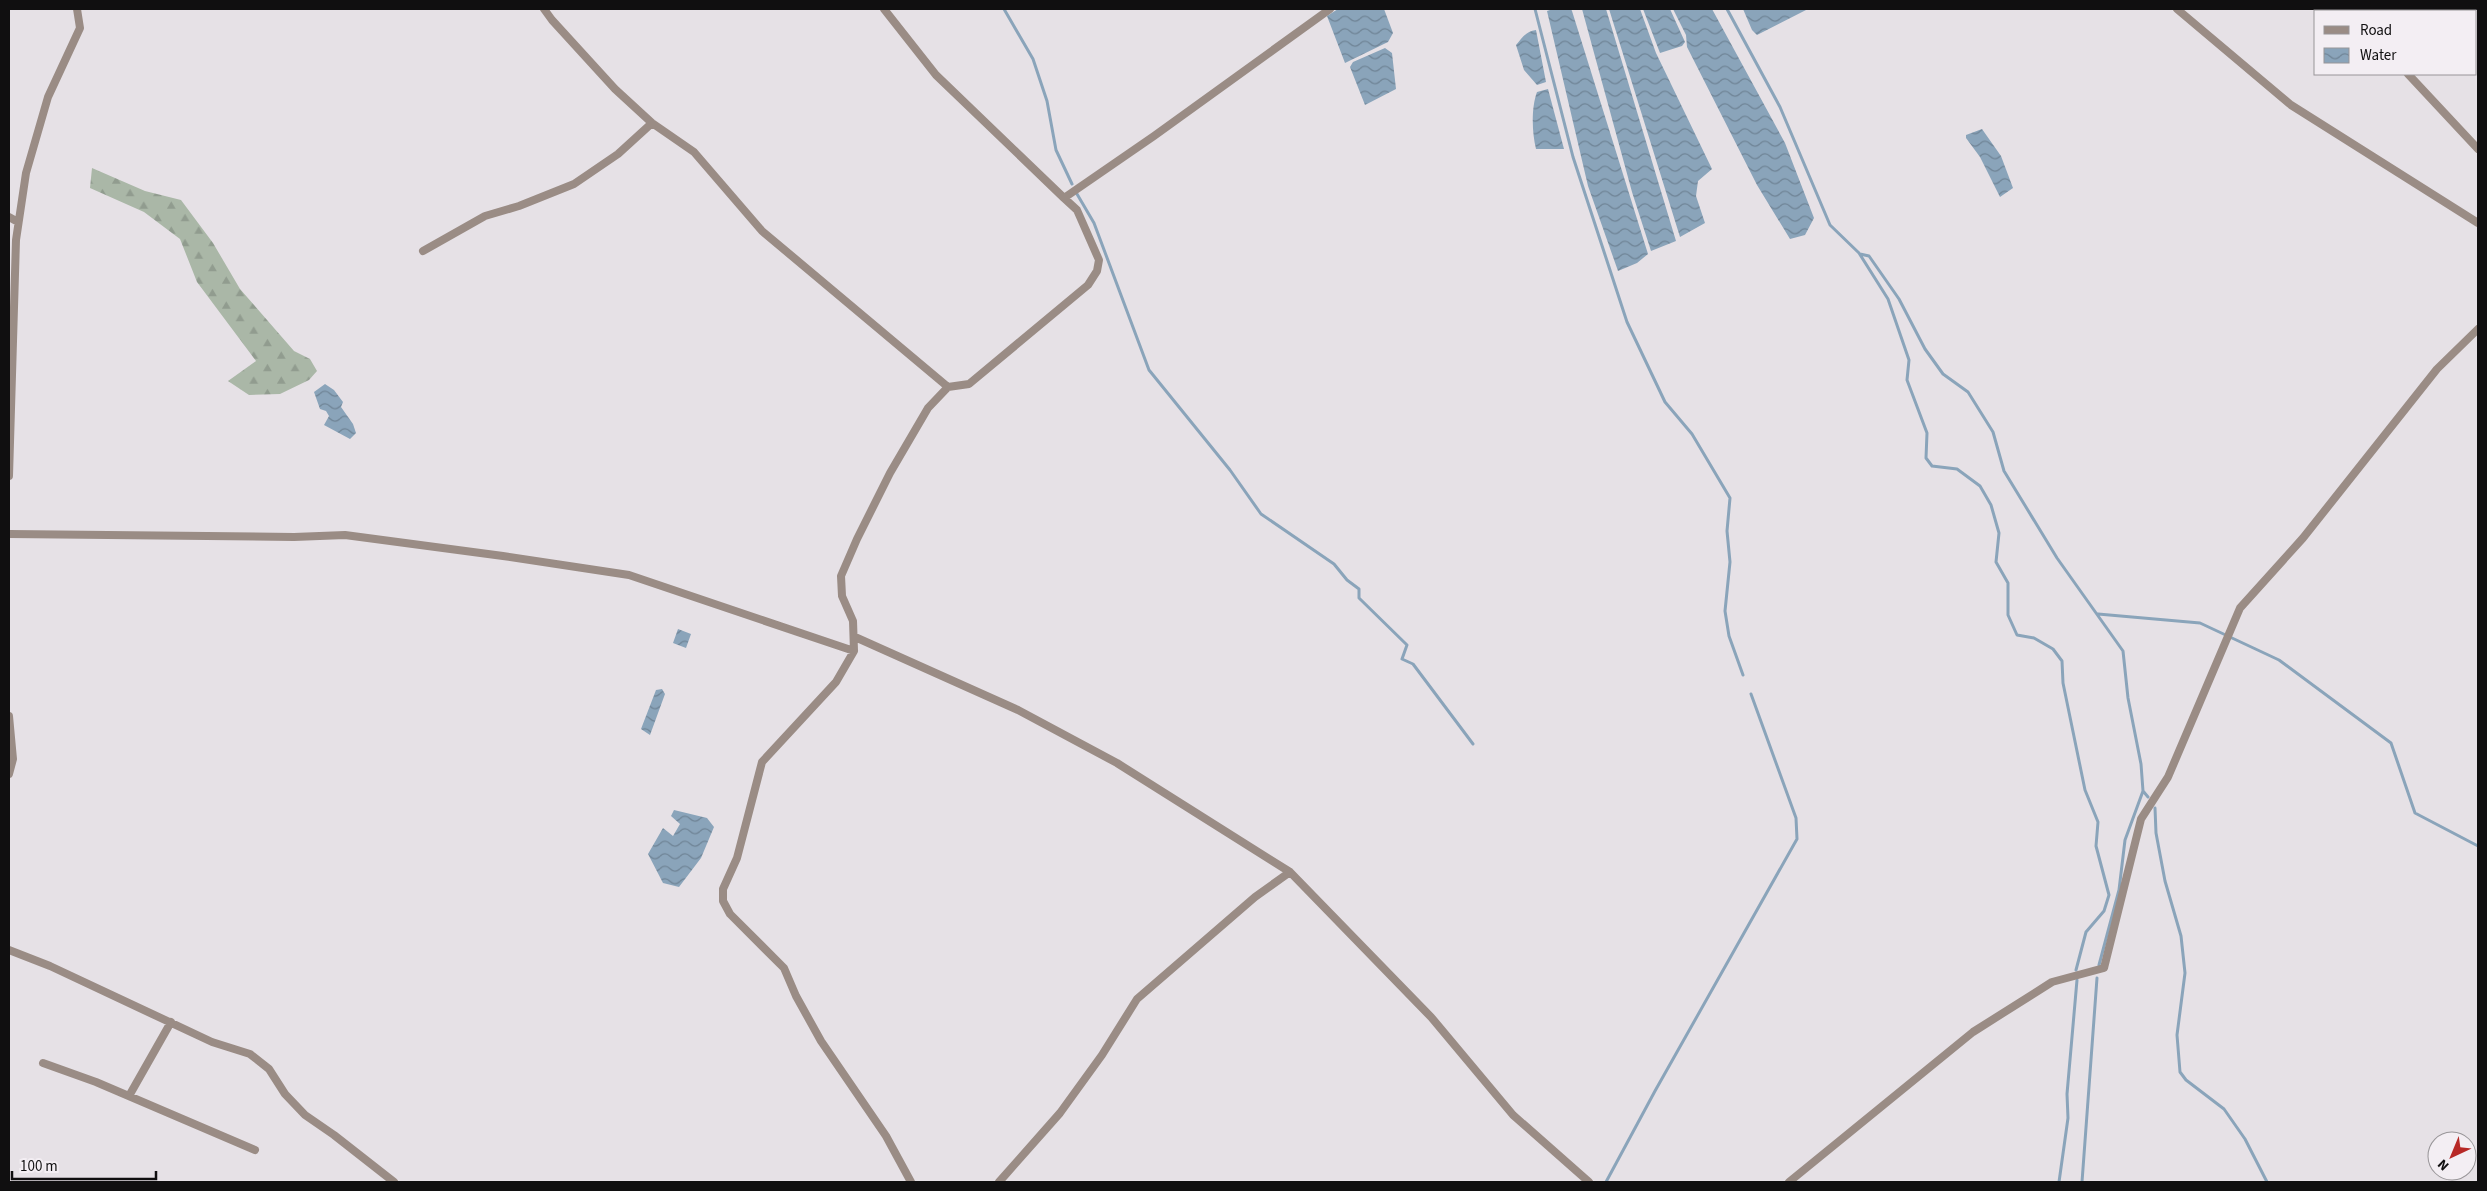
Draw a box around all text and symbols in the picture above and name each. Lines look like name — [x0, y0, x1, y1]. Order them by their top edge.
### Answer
legend — [2314, 10, 2477, 75]
text: Road — [2360, 20, 2392, 41]
text: Water — [2360, 45, 2397, 66]
north arrow — [2427, 1131, 2477, 1181]
scale bar — [12, 1148, 156, 1180]
text: N — [2433, 1154, 2454, 1175]
text: 100 m — [20, 1156, 58, 1177]

